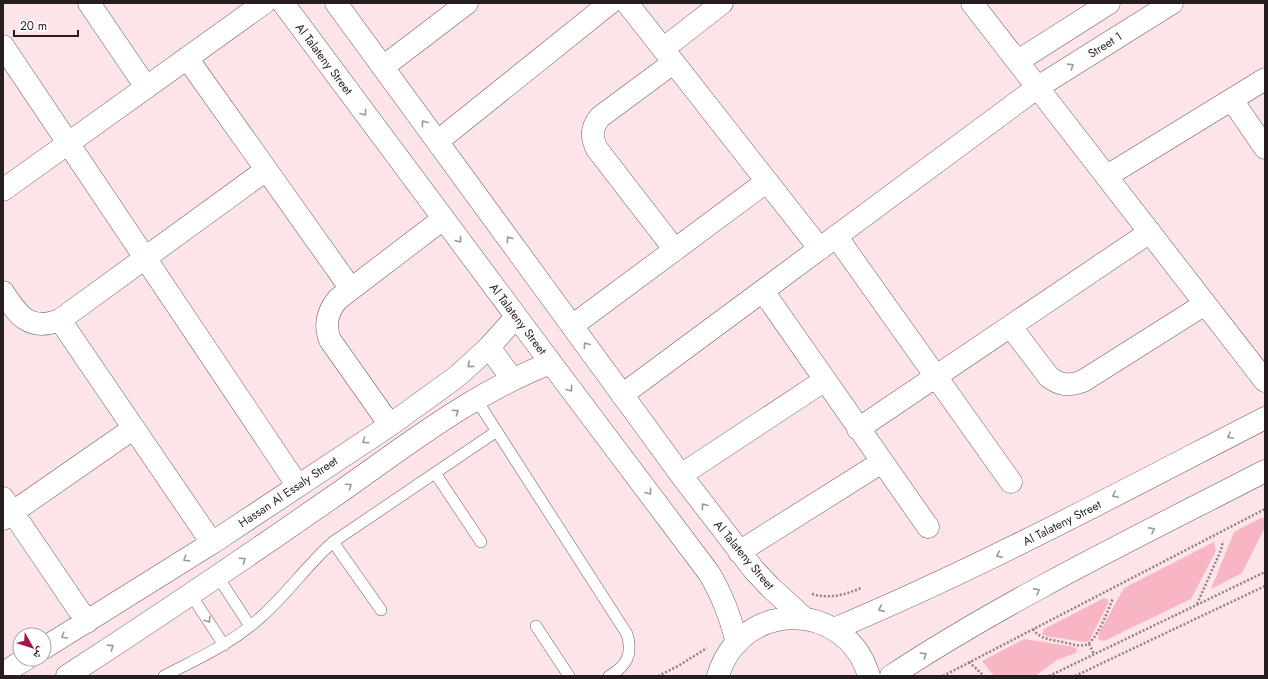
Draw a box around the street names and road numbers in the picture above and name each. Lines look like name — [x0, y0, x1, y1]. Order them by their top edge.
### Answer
street label: Al Talateny Street — [291, 19, 357, 99]
street label: Street 1 — [1084, 27, 1126, 63]
street label: Al Talateny Street — [485, 279, 551, 359]
street label: Hassan Al Essaly Street — [235, 452, 341, 532]
street label: Al Talateny Street — [1020, 495, 1104, 550]
street label: Al Talateny Street — [710, 516, 779, 594]

